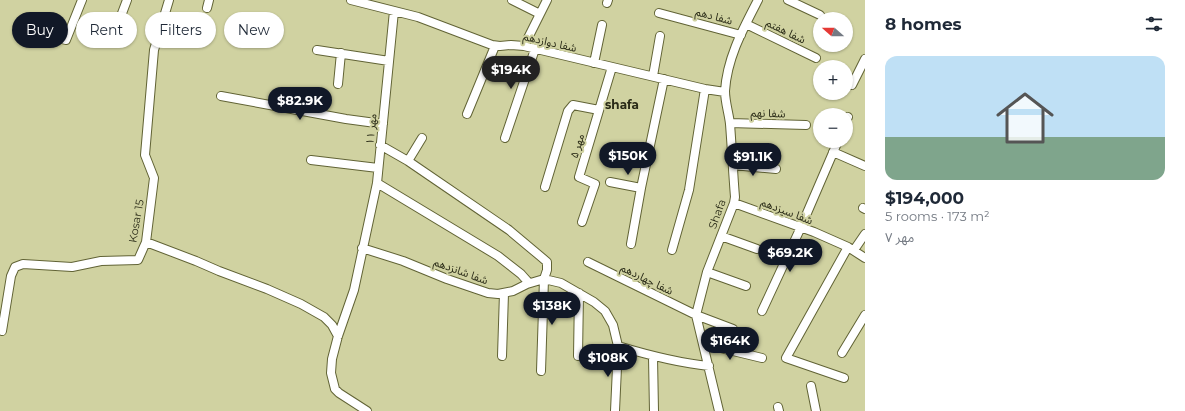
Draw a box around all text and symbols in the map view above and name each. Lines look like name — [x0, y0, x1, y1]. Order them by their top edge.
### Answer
street label: شفا دهم — [693, 4, 734, 30]
chip: Buy — [12, 12, 68, 48]
chip: Rent — [76, 12, 137, 48]
chip: Filters — [145, 12, 216, 48]
chip: New — [224, 12, 284, 48]
north arrow — [813, 12, 853, 52]
map controls — [813, 12, 853, 148]
icon: filters — [1143, 13, 1165, 35]
text: 8 homes — [885, 14, 962, 34]
street label: شفا هفتم — [763, 15, 808, 49]
street label: شفا دوازدهم — [521, 29, 578, 57]
pin: $194K — [483, 56, 539, 90]
button: + — [813, 60, 853, 100]
text: $194K — [491, 61, 531, 77]
icon: home — [989, 82, 1061, 154]
pin: $82.9K — [267, 87, 333, 121]
text: $82.9K — [277, 92, 323, 108]
district label: shafa — [605, 97, 639, 112]
street label: شفا نهم — [750, 105, 786, 123]
button: − — [813, 108, 853, 148]
street label: مهر ۱۱ — [362, 113, 380, 145]
street label: مهر ۵ — [567, 132, 587, 160]
pin: $150K — [600, 142, 656, 176]
pin: $91.1K — [720, 143, 786, 177]
text: $150K — [608, 147, 648, 163]
text: $91.1K — [733, 148, 773, 164]
text: $194,000 — [885, 188, 964, 208]
street label: شفا سیزدهم — [758, 195, 815, 229]
street label: Shafa — [705, 197, 729, 231]
street label: Kosar 15 — [125, 198, 147, 244]
text: 5 rooms · 173 m² — [885, 208, 990, 224]
text: مهر ۷ — [885, 229, 914, 245]
pin: $69.2K — [757, 239, 823, 273]
text: $69.2K — [767, 244, 813, 260]
street label: شفا شانزدهم — [431, 255, 490, 289]
street label: شفا چهاردهم — [618, 260, 676, 300]
pin: $138K — [524, 292, 580, 326]
text: $138K — [532, 297, 572, 313]
pin: $164K — [702, 327, 758, 361]
text: $164K — [710, 332, 750, 348]
pin: $108K — [580, 344, 636, 378]
text: $108K — [588, 349, 628, 365]

